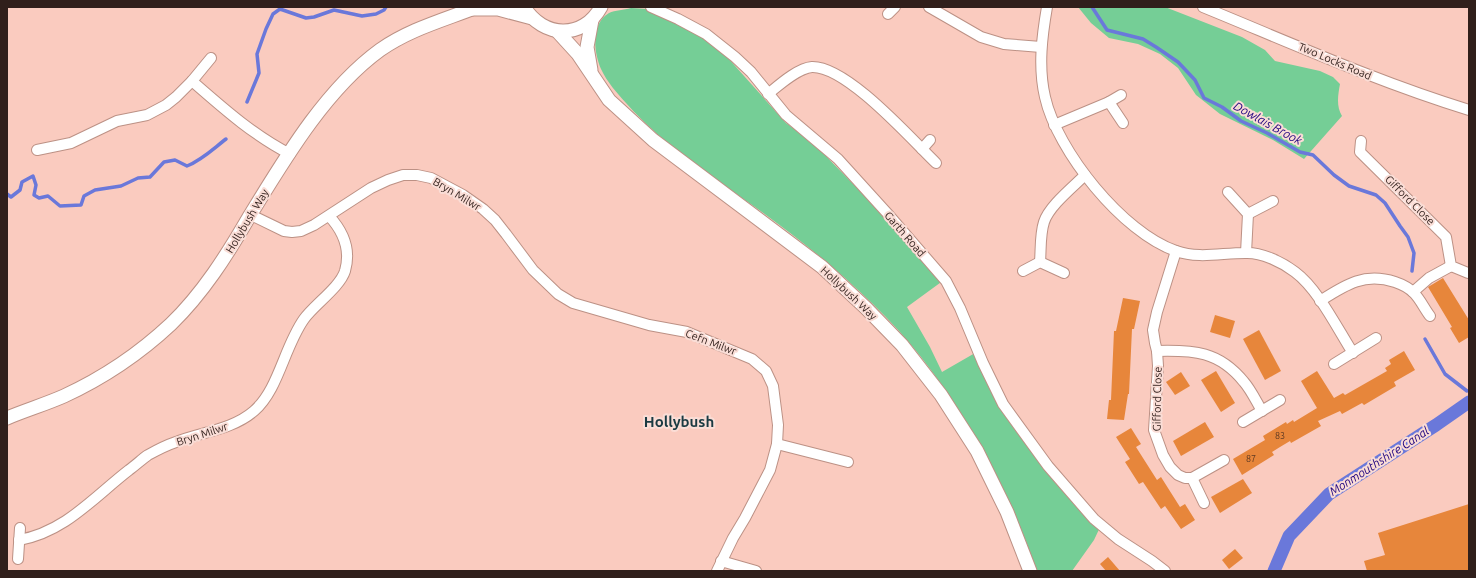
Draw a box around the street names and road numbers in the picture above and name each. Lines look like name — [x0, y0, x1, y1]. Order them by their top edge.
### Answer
street label: Two Locks Road — [1297, 40, 1373, 82]
street label: Gifford Close — [1383, 173, 1437, 227]
street label: Bryn Milwr — [431, 175, 484, 213]
street label: Hollybush Way — [223, 186, 271, 255]
street label: Garth Road — [882, 209, 928, 259]
street label: Hollybush Way — [818, 264, 880, 323]
street label: Cefn Milwr — [684, 327, 739, 358]
street label: Gifford Close — [1150, 367, 1164, 431]
street label: Bryn Milwr — [175, 420, 230, 448]

